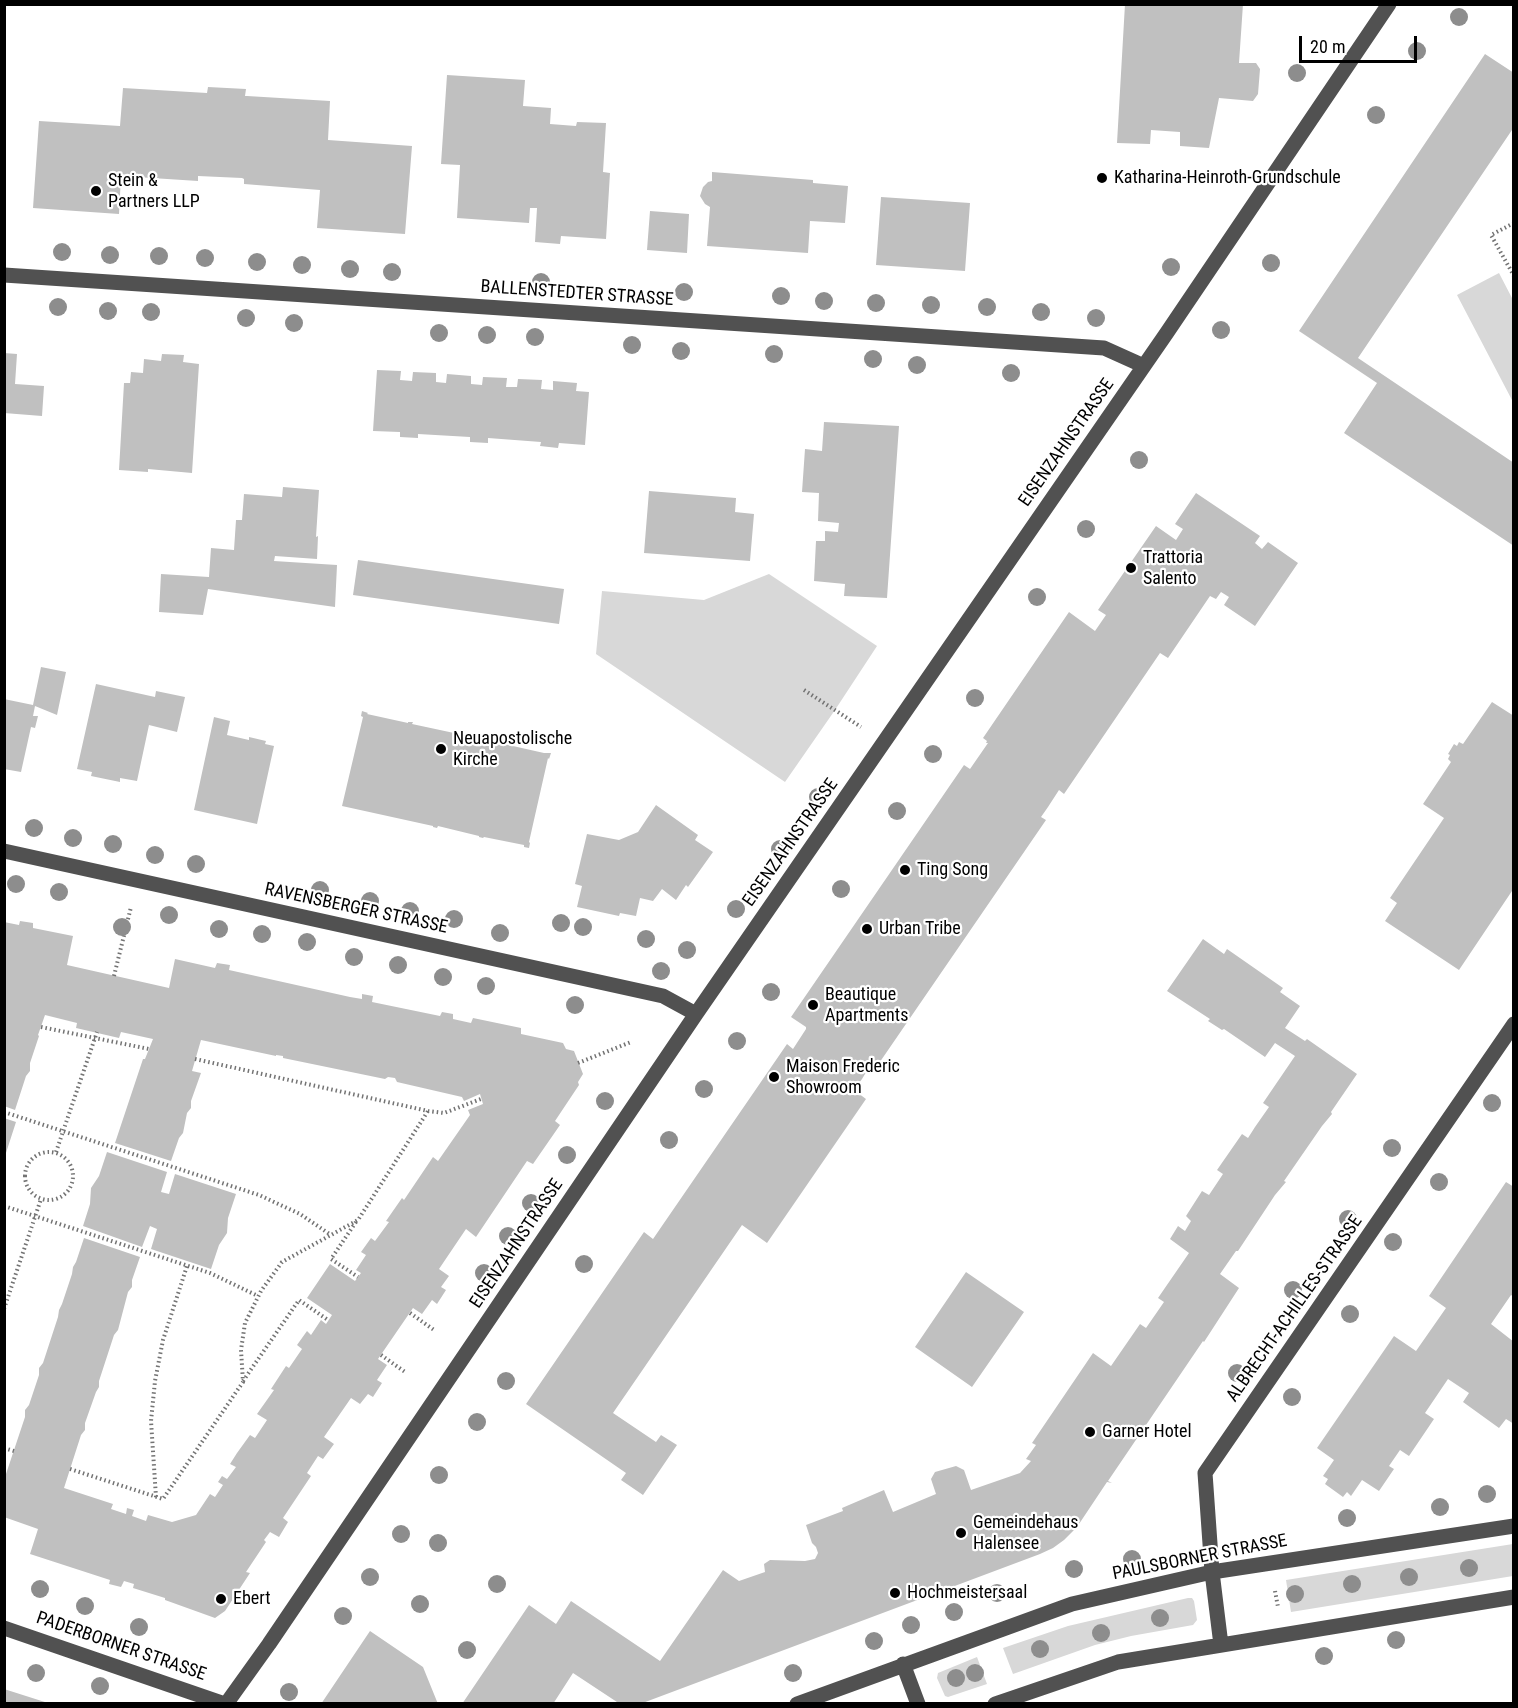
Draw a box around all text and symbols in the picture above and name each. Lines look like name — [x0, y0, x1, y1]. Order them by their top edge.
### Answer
scale bar — [1302, 24, 1420, 62]
text: 20 m — [1310, 36, 1345, 57]
place label: Katharina-Heinroth-Grundschule — [1114, 167, 1341, 189]
place label: Stein & Partners LLP — [108, 170, 200, 213]
marker: Katharina-Heinroth-Grundschule — [1095, 171, 1109, 185]
marker: Stein & Partners LLP — [89, 184, 103, 198]
street label: BALLENSTEDTER STRASSE — [480, 276, 674, 312]
street label: EISENZAHNSTRASSE — [1015, 375, 1119, 511]
place label: Trattoria Salento — [1143, 547, 1203, 590]
marker: Trattoria Salento — [1124, 561, 1138, 575]
place label: Neuapostolische Kirche — [453, 728, 572, 771]
marker: Neuapostolische Kirche — [434, 742, 448, 756]
street label: EISENZAHNSTRASSE — [739, 775, 843, 911]
place label: Ting Song — [917, 859, 988, 881]
marker: Ting Song — [898, 863, 912, 877]
street label: RAVENSBERGER STRASSE — [263, 879, 449, 939]
place label: Urban Tribe — [879, 918, 961, 940]
marker: Urban Tribe — [860, 922, 874, 936]
place label: Beautique Apartments — [825, 984, 908, 1026]
marker: Beautique Apartments — [806, 998, 820, 1012]
place label: Maison Frederic Showroom — [786, 1056, 900, 1098]
marker: Maison Frederic Showroom — [767, 1070, 781, 1084]
street label: EISENZAHNSTRASSE — [466, 1175, 568, 1313]
street label: ALBRECHT-ACHILLES-STRASSE — [1222, 1212, 1368, 1406]
place label: Garner Hotel — [1102, 1421, 1192, 1443]
marker: Garner Hotel — [1083, 1425, 1097, 1439]
place label: Gemeindehaus Halensee — [973, 1512, 1079, 1555]
marker: Gemeindehaus Halensee — [954, 1526, 968, 1540]
street label: PAULSBORNER STRASSE — [1111, 1530, 1289, 1586]
place label: Hochmeistersaal — [907, 1582, 1027, 1604]
marker: Hochmeistersaal — [888, 1586, 902, 1600]
place label: Ebert — [233, 1588, 271, 1610]
marker: Ebert — [214, 1592, 228, 1606]
street label: PADERBORNER STRASSE — [33, 1608, 209, 1686]

